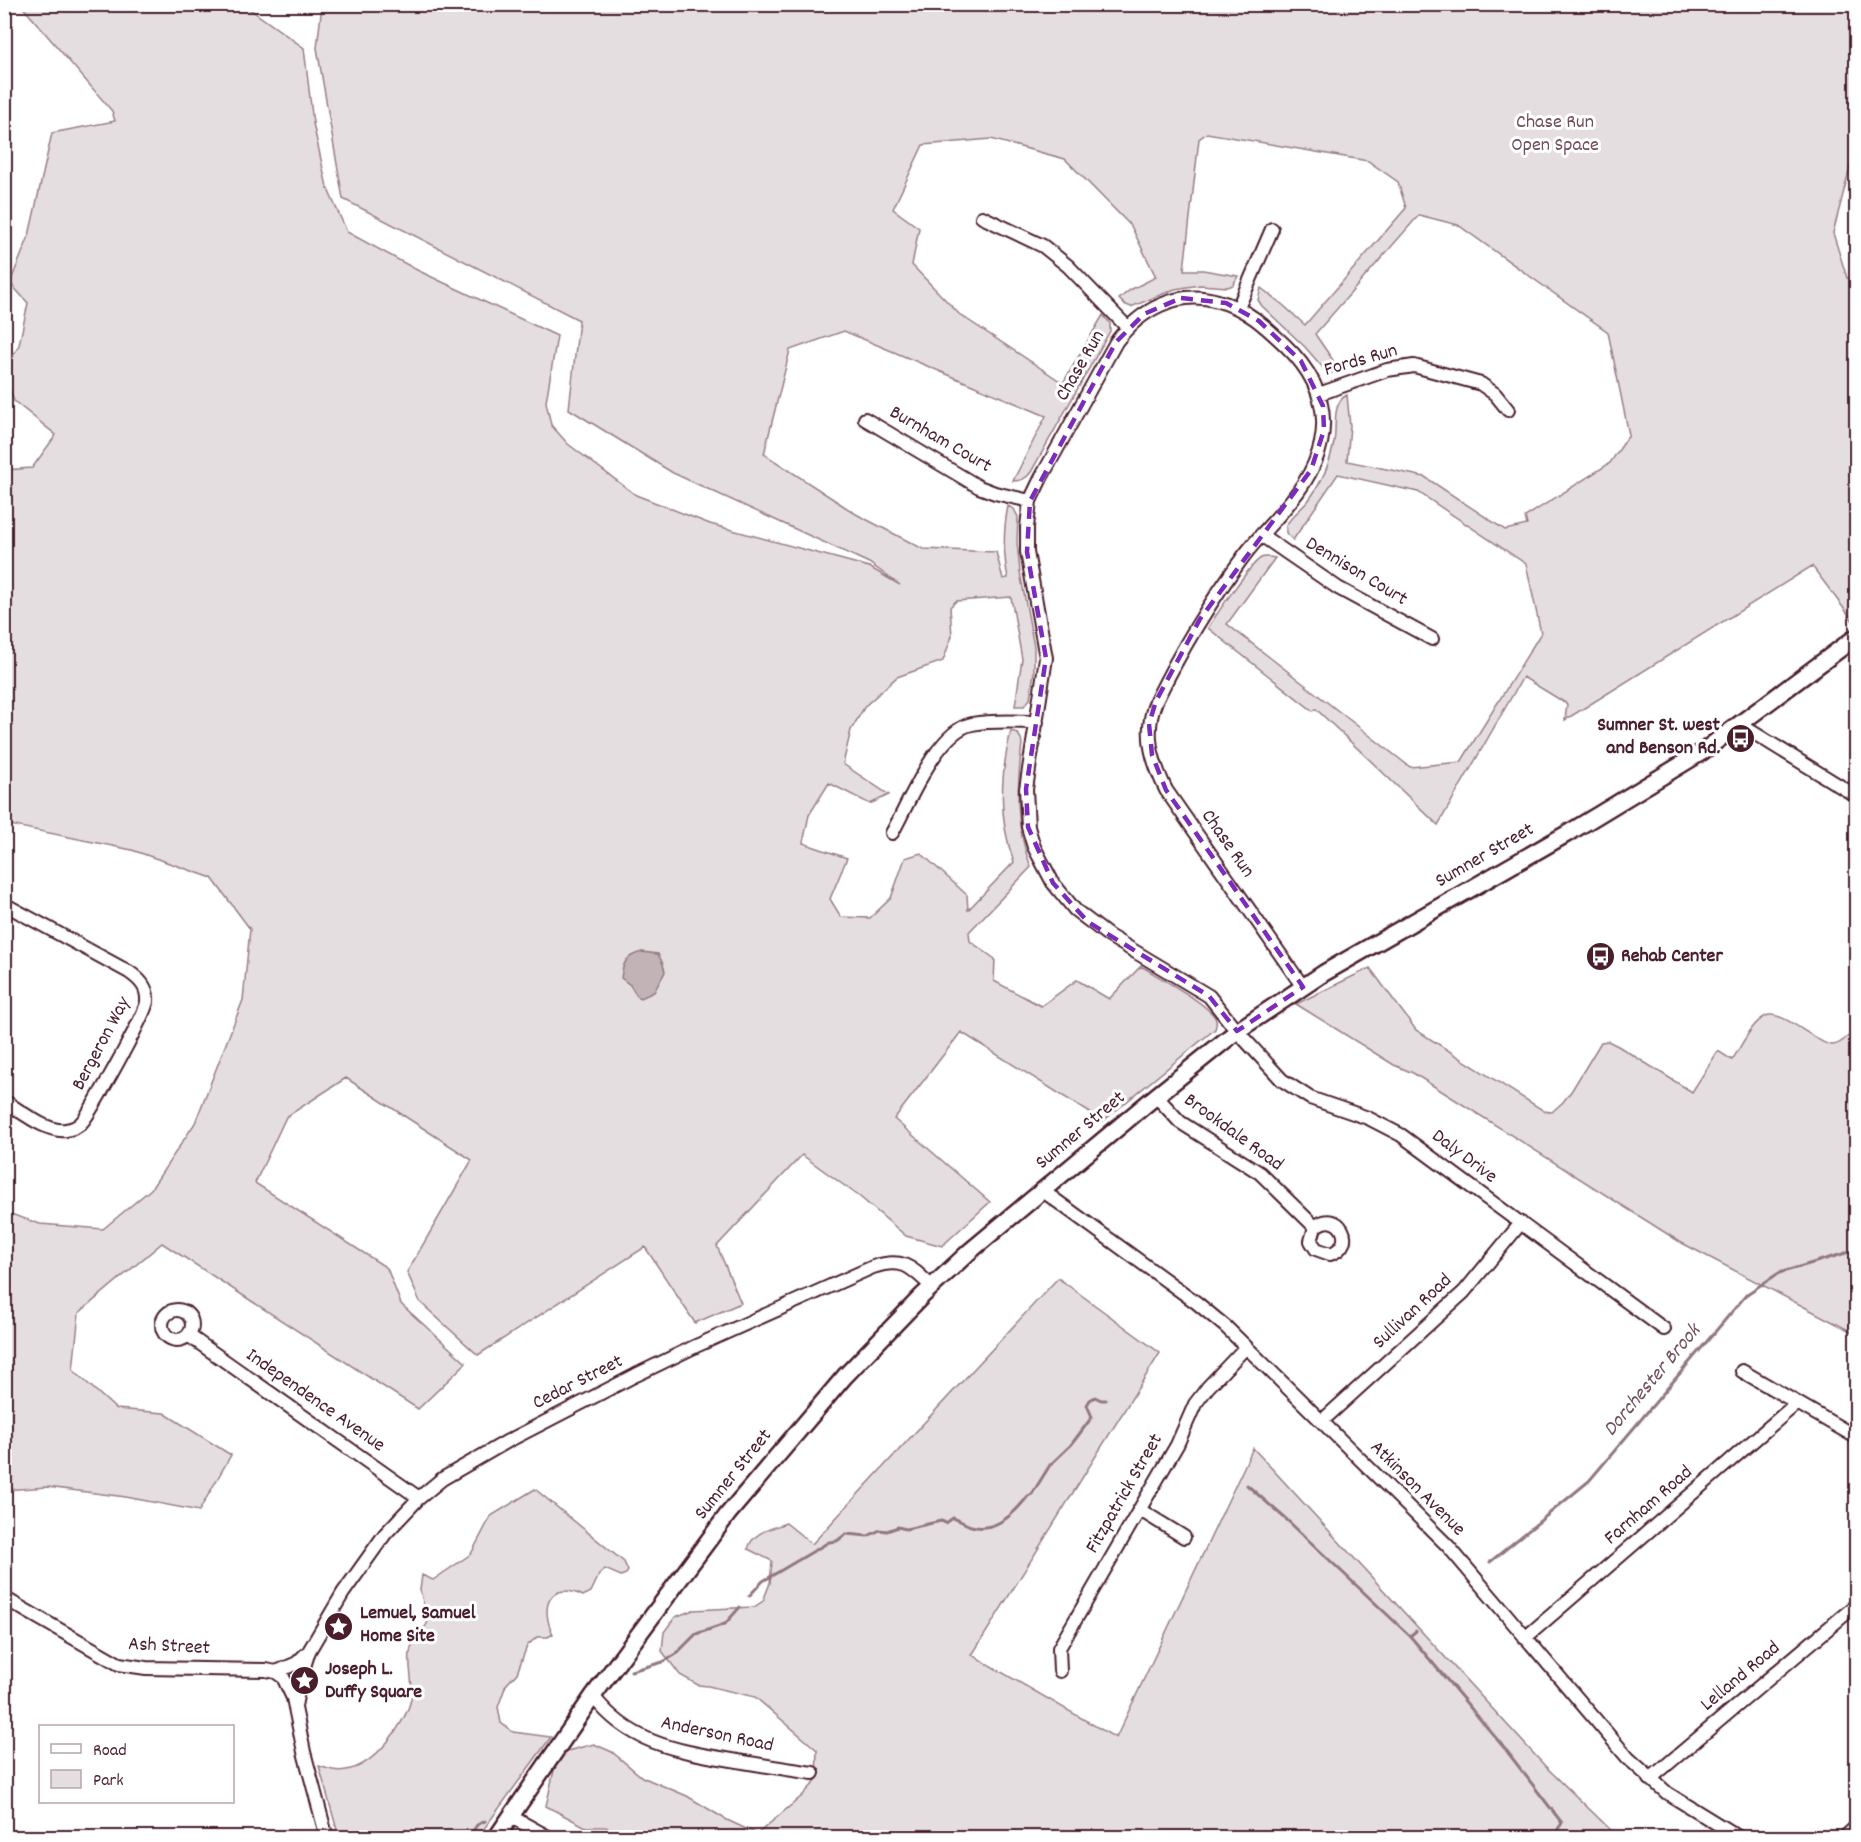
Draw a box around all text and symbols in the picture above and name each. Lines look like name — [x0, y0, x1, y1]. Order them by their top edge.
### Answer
park label: Chase Run Open Space — [1511, 109, 1599, 160]
street label: Chase Run — [1049, 325, 1113, 407]
street label: Fords Run — [1321, 337, 1401, 385]
street label: Burnham Court — [884, 399, 996, 481]
street label: Dennison Court — [1300, 530, 1412, 614]
place label: Sumner St. west and Benson Rd. — [1597, 712, 1721, 763]
bus stop icon: Sumner St. west and Benson Rd. — [1725, 722, 1757, 754]
street label: Chase Run — [1193, 804, 1261, 884]
street label: Sumner Street — [1430, 816, 1540, 896]
bus stop icon: Rehab Center — [1584, 941, 1616, 973]
place label: Rehab Center — [1621, 943, 1723, 971]
street label: Bergeron Way — [66, 991, 139, 1096]
street label: Sumner Street — [1030, 1085, 1132, 1177]
street label: Brookdale Road — [1177, 1087, 1289, 1179]
street label: Daly Drive — [1425, 1123, 1503, 1191]
street label: Sullivan Road — [1367, 1268, 1459, 1356]
water label: Dorchester Brook — [1597, 1316, 1711, 1444]
street label: Independence Avenue — [240, 1342, 391, 1460]
street label: Cedar Street — [528, 1348, 628, 1418]
street label: Sumner Street — [689, 1424, 779, 1526]
street label: Fitzpatrick Street — [1079, 1429, 1171, 1559]
street label: Atkinson Avenue — [1363, 1435, 1471, 1543]
street label: Farnham Road — [1599, 1460, 1699, 1552]
place label: Lemuel, Samuel Home Site — [360, 1600, 476, 1651]
place icon: Lemuel, Samuel Home Site — [323, 1610, 355, 1642]
street label: Ash Street — [127, 1631, 211, 1663]
street label: Lelland Road — [1695, 1635, 1787, 1719]
place label: Joseph L. Duffy Square — [325, 1656, 422, 1707]
place icon: Joseph L. Duffy Square — [288, 1665, 320, 1697]
street label: Anderson Road — [658, 1709, 776, 1761]
legend — [39, 1725, 234, 1803]
text: Road — [93, 1739, 127, 1764]
text: Park — [93, 1769, 124, 1794]

